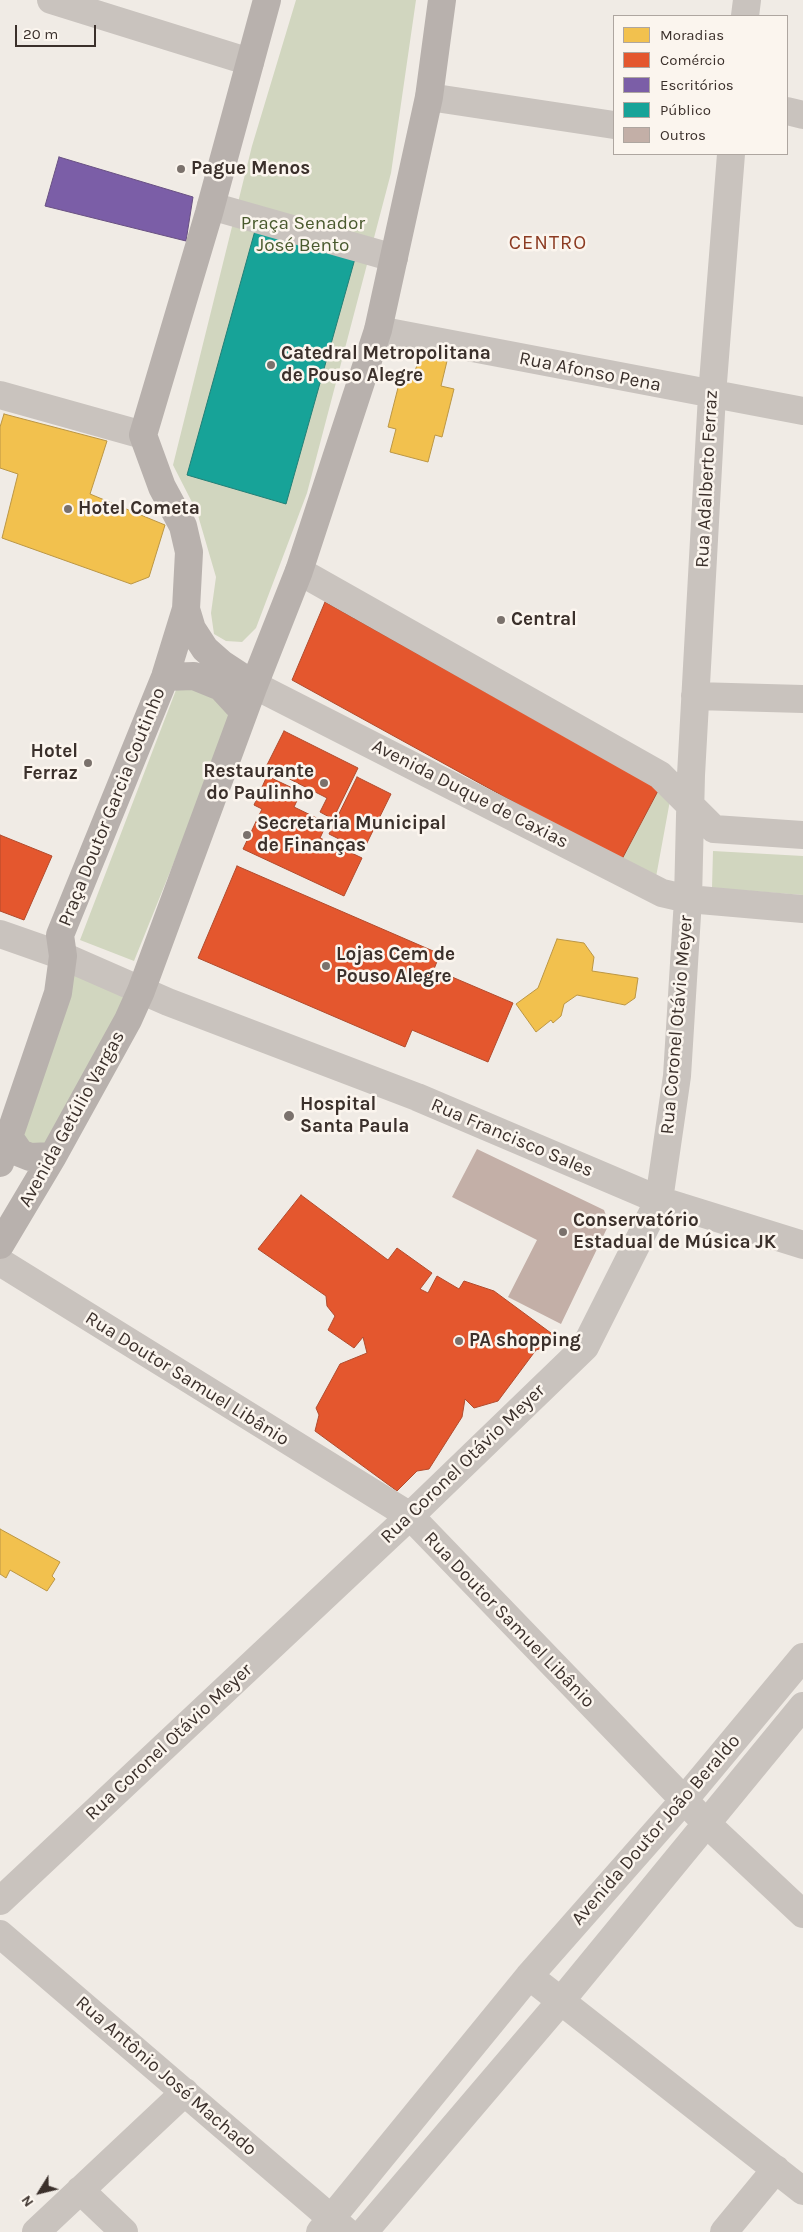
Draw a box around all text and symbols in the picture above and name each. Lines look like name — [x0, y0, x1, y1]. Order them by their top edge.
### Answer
scale bar — [18, 15, 99, 47]
legend — [613, 15, 788, 155]
text: 20 m — [23, 25, 58, 43]
text: Moradias — [660, 26, 724, 44]
text: Comércio — [660, 51, 725, 69]
text: Escritórios — [660, 76, 734, 94]
text: Público — [660, 101, 711, 119]
text: Outros — [660, 126, 706, 144]
place label: Pague Menos — [191, 158, 310, 180]
marker: Pague Menos — [175, 163, 187, 175]
park label: Praça Senador José Bento — [241, 213, 365, 257]
district label: CENTRO — [508, 231, 588, 255]
place label: Catedral Metropolitana de Pouso Alegre — [281, 343, 491, 387]
street label: Rua Afonso Pena — [517, 347, 663, 397]
marker: Catedral Metropolitana de Pouso Alegre — [265, 359, 277, 371]
street label: Rua Adalberto Ferraz — [691, 389, 723, 569]
place label: Hotel Cometa — [78, 498, 200, 520]
marker: Hotel Cometa — [62, 503, 74, 515]
place label: Central — [511, 609, 577, 631]
marker: Central — [495, 614, 507, 626]
street label: Praça Doutor Garcia Coutinho — [54, 684, 170, 930]
street label: Avenida Duque de Caxias — [368, 734, 572, 854]
place label: Hotel Ferraz — [23, 741, 78, 785]
marker: Hotel Ferraz — [82, 757, 94, 769]
place label: Restaurante do Paulinho — [203, 761, 314, 805]
marker: Restaurante do Paulinho — [318, 777, 330, 789]
place label: Secretaria Municipal de Finanças — [257, 813, 446, 857]
marker: Secretaria Municipal de Finanças — [241, 829, 253, 841]
street label: Rua Coronel Otávio Meyer — [656, 915, 698, 1135]
place label: Lojas Cem de Pouso Alegre — [336, 944, 455, 988]
marker: Lojas Cem de Pouso Alegre — [320, 960, 332, 972]
street label: Avenida Getúlio Vargas — [14, 1027, 130, 1211]
place label: Hospital Santa Paula — [300, 1094, 409, 1138]
street label: Rua Francisco Sales — [427, 1094, 597, 1182]
marker: Hospital Santa Paula — [282, 1109, 296, 1123]
place label: Conservatório Estadual de Música JK — [573, 1210, 776, 1254]
marker: Conservatório Estadual de Música JK — [557, 1226, 569, 1238]
street label: Rua Doutor Samuel Libânio — [81, 1307, 293, 1451]
place label: PA shopping — [469, 1330, 581, 1352]
marker: PA shopping — [453, 1335, 465, 1347]
street label: Rua Coronel Otávio Meyer — [376, 1379, 550, 1549]
street label: Rua Doutor Samuel Libânio — [419, 1527, 599, 1713]
street label: Rua Coronel Otávio Meyer — [81, 1659, 257, 1825]
street label: Avenida Doutor João Beraldo — [567, 1730, 745, 1930]
street label: Rua Antônio José Machado — [71, 1991, 261, 2161]
north arrow — [15, 2167, 65, 2217]
text: N — [18, 2192, 37, 2210]

